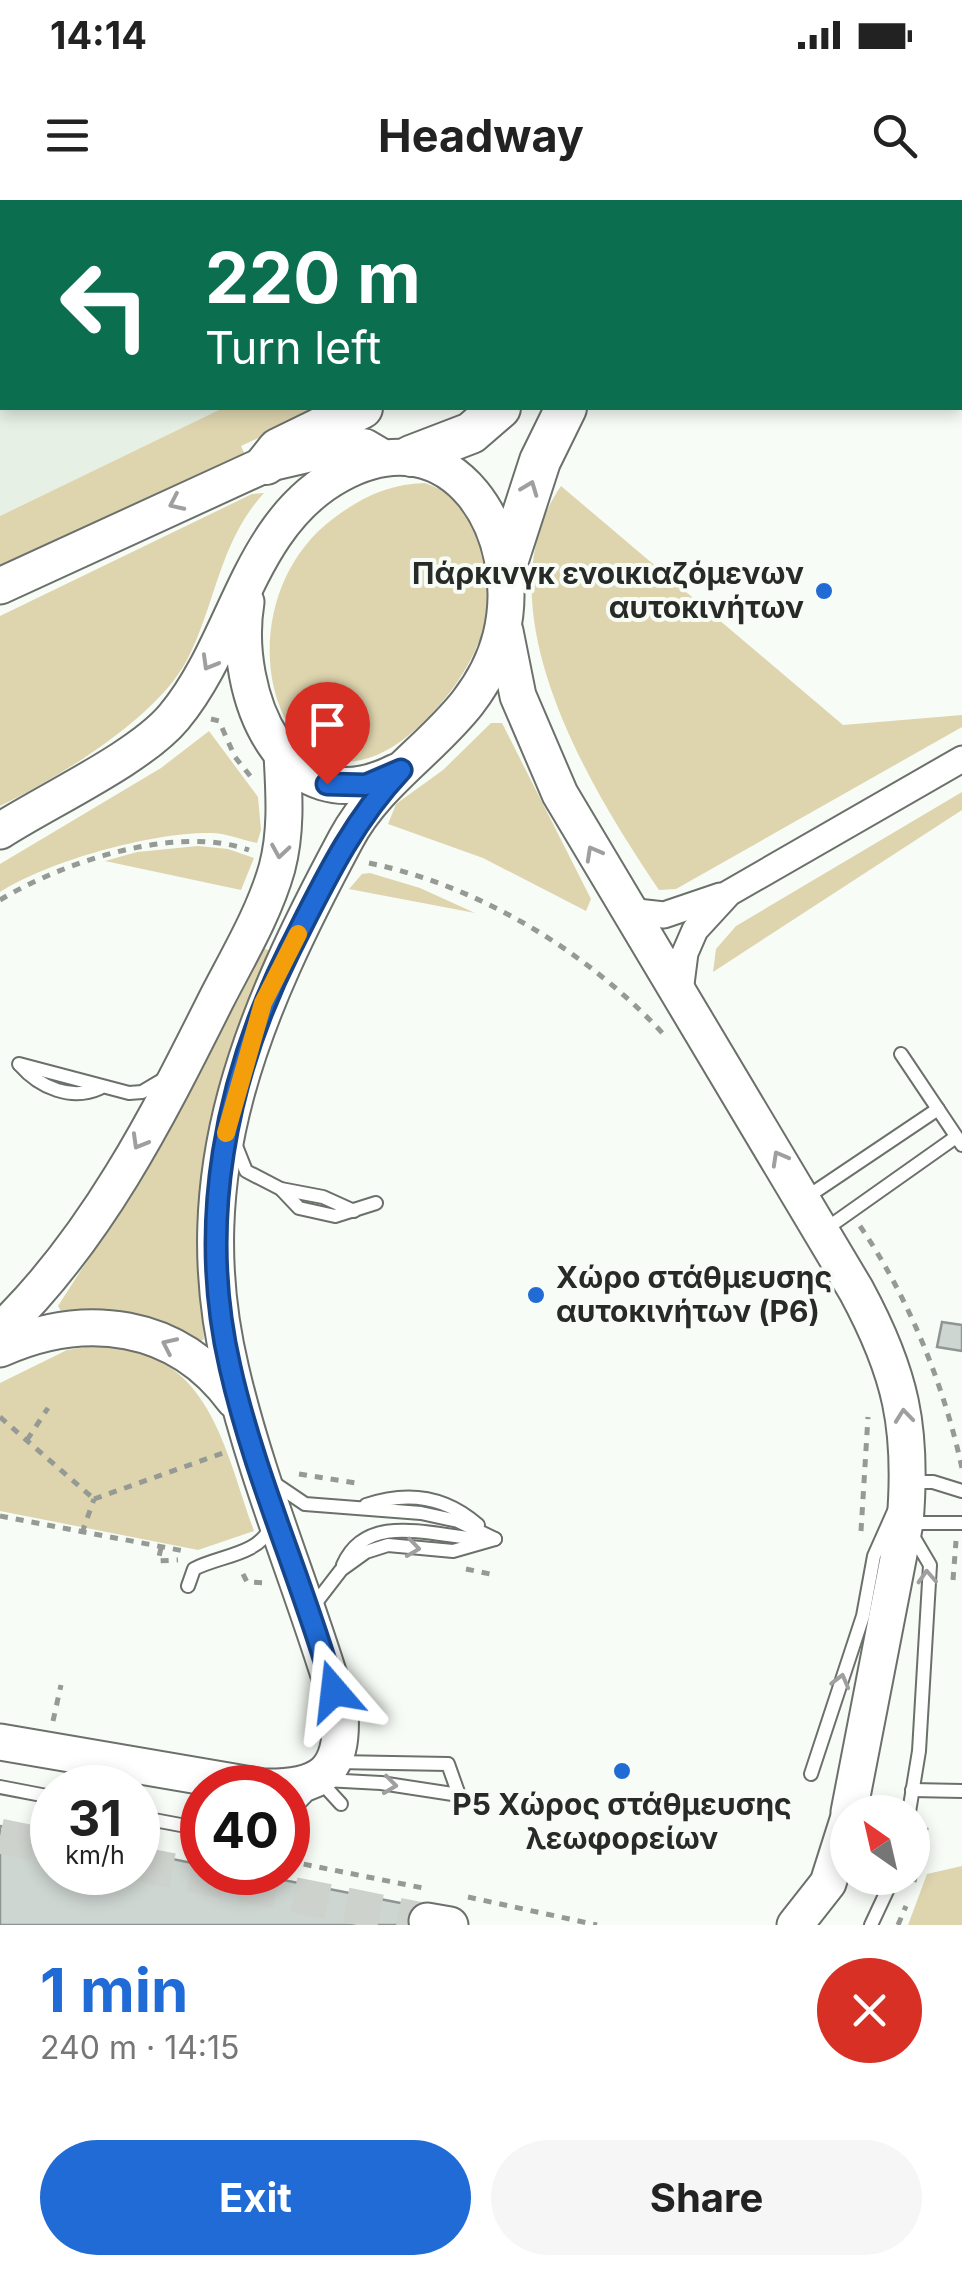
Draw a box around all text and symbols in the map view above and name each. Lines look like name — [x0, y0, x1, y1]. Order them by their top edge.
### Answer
text: 14:14 — [50, 12, 147, 58]
icon: menu — [40, 108, 95, 163]
text: Headway — [378, 108, 584, 163]
icon: search — [867, 108, 922, 163]
text: 220 m — [205, 235, 421, 320]
icon: left — [40, 240, 170, 370]
text: Turn left — [205, 320, 381, 375]
one-way arrow — [518, 480, 538, 498]
one-way arrow — [169, 491, 187, 511]
place label: Πάρκινγκ ενοικιαζόμενων αυτοκινήτων — [412, 555, 804, 625]
marker: Πάρκινγκ ενοικιαζόμενων αυτοκινήτων — [813, 580, 835, 602]
one-way arrow — [201, 653, 221, 671]
pin — [285, 682, 370, 785]
icon: arrive — [300, 697, 355, 752]
one-way arrow — [270, 842, 291, 859]
one-way arrow — [585, 846, 605, 864]
one-way arrow — [132, 1132, 152, 1150]
one-way arrow — [771, 1151, 791, 1169]
place label: Χώρο στάθμευσης αυτοκινήτων (P6) — [556, 1259, 832, 1329]
marker: Χώρο στάθμευσης αυτοκινήτων (P6) — [525, 1284, 547, 1306]
one-way arrow — [161, 1337, 179, 1357]
one-way arrow — [894, 1408, 916, 1424]
one-way arrow — [404, 1537, 421, 1558]
one-way arrow — [917, 1569, 938, 1585]
position arrow — [282, 1639, 386, 1743]
one-way arrow — [829, 1673, 850, 1690]
marker: P5 Χώρος στάθμευσης λεωφορείων — [611, 1760, 633, 1782]
speed limit sign: 40 — [180, 1765, 310, 1895]
one-way arrow — [382, 1774, 398, 1795]
place label: P5 Χώρος στάθμευσης λεωφορείων — [452, 1786, 792, 1856]
text: 31 — [68, 1788, 122, 1848]
north arrow — [830, 1795, 930, 1895]
map controls — [830, 1795, 930, 1895]
text: km/h — [65, 1840, 125, 1870]
text: 1 min — [40, 1954, 188, 2026]
button: close — [817, 1958, 922, 2063]
text: 240 m · 14:15 — [40, 2028, 240, 2067]
button: Exit — [40, 2140, 471, 2255]
button: Share — [491, 2140, 922, 2255]

